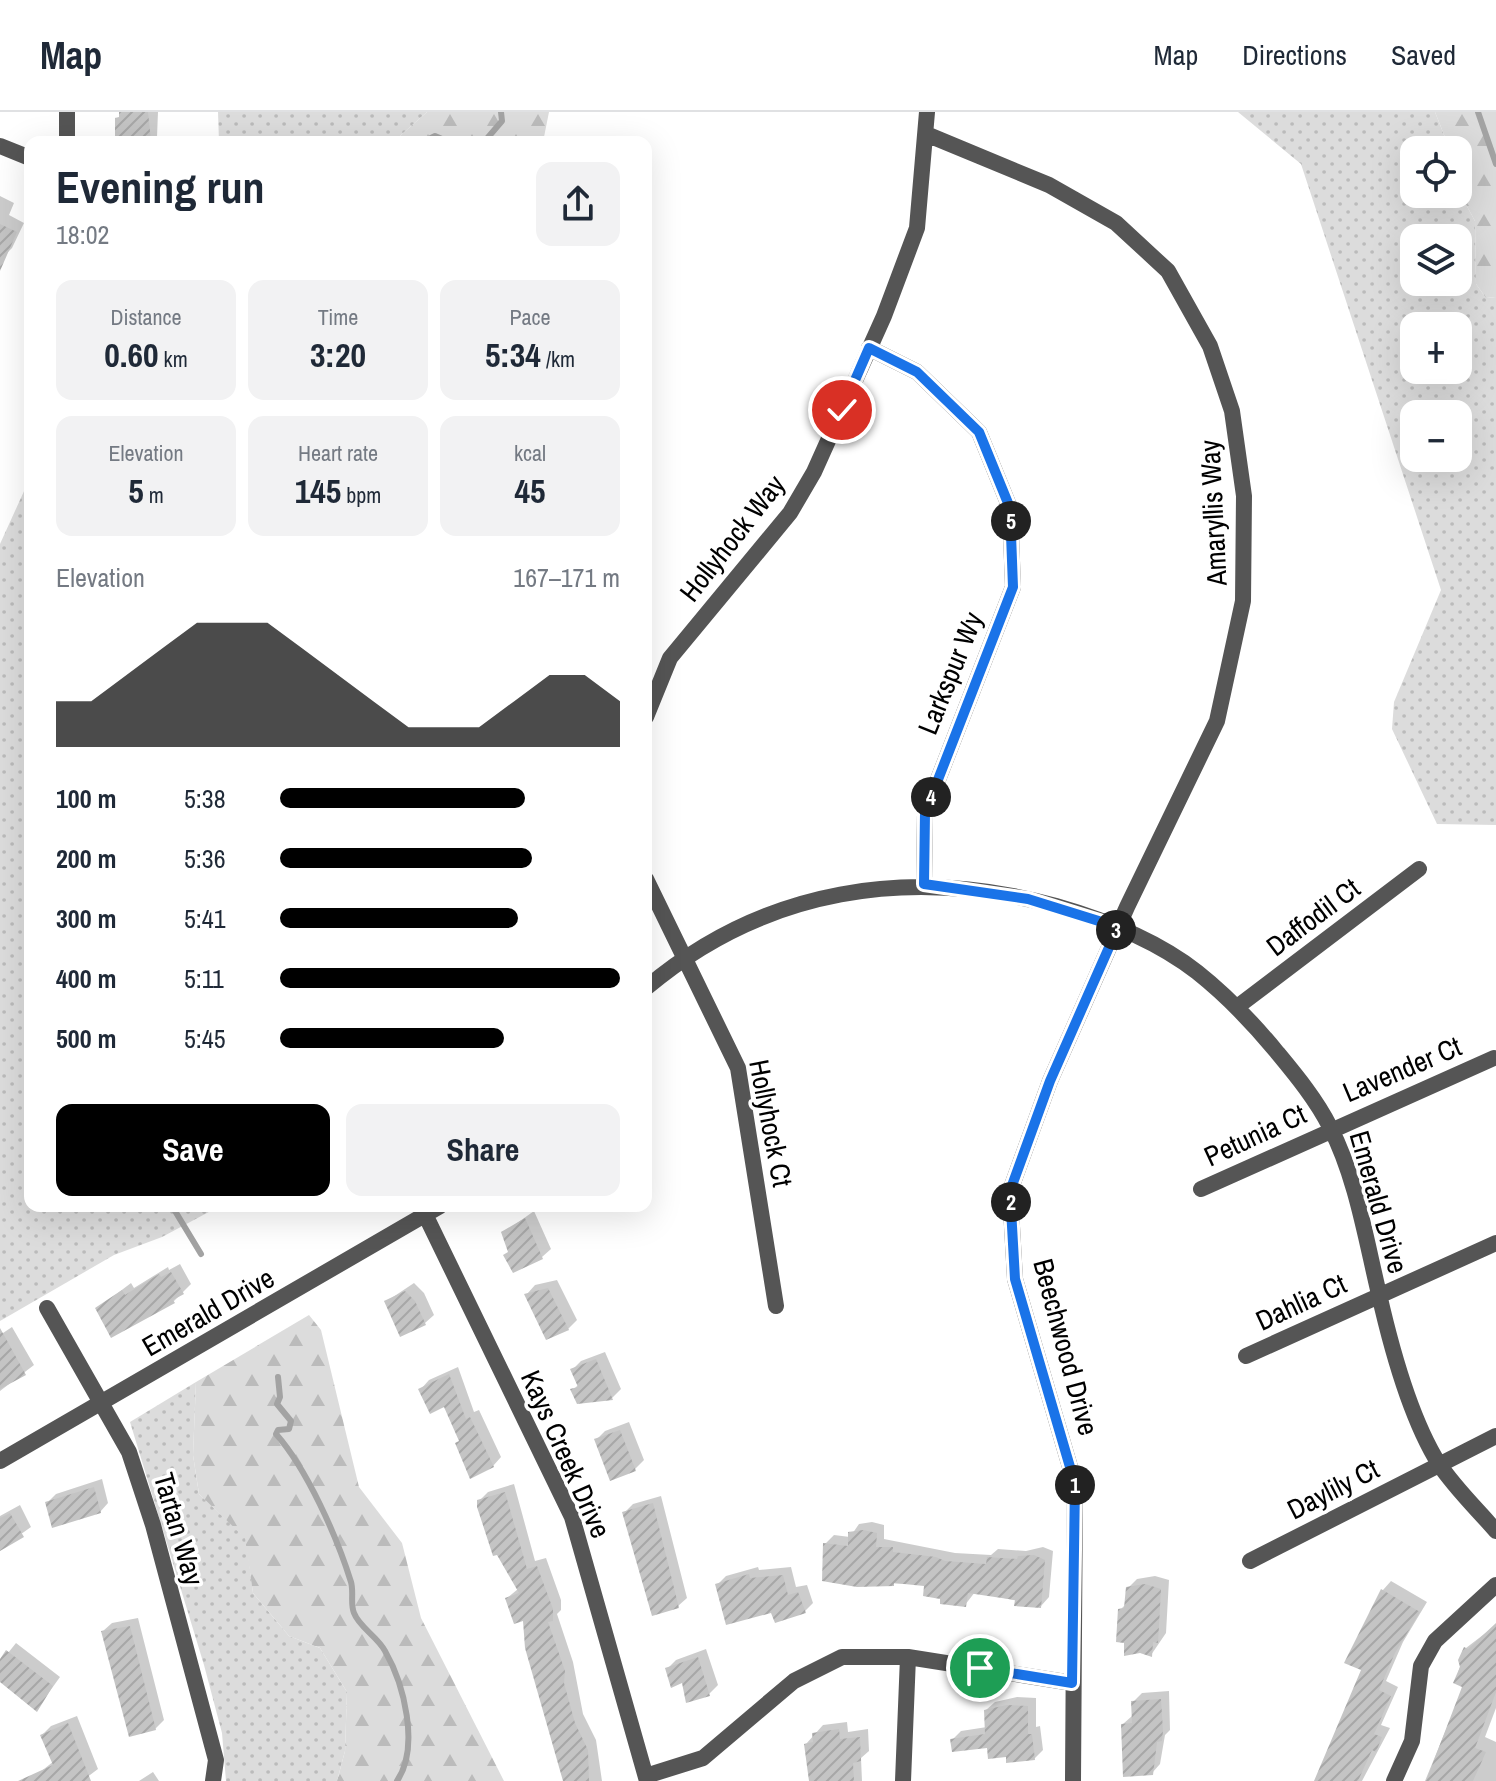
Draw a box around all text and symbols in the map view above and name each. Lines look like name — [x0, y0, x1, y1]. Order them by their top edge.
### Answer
text: Map — [40, 30, 102, 81]
text: Map — [1154, 36, 1198, 74]
text: Directions — [1242, 36, 1347, 74]
text: Saved — [1391, 36, 1456, 74]
map controls — [1400, 136, 1472, 472]
button: locate — [1400, 136, 1472, 208]
text: Evening run — [56, 157, 265, 217]
button: share — [536, 162, 620, 246]
text: 18:02 — [56, 217, 109, 252]
button: layers — [1400, 224, 1472, 296]
text: Distance — [110, 302, 182, 332]
text: Time — [318, 302, 358, 332]
text: Pace — [509, 302, 551, 332]
button: + — [1400, 312, 1472, 384]
text: 0.60 — [104, 332, 159, 378]
text: 3:20 — [310, 332, 366, 378]
text: 5:34 — [485, 332, 541, 378]
text: km — [159, 344, 188, 374]
text: /km — [541, 344, 575, 374]
pin — [808, 376, 876, 444]
icon: check — [820, 388, 864, 432]
button: − — [1400, 400, 1472, 472]
text: Elevation — [108, 438, 184, 468]
text: Heart rate — [298, 438, 378, 468]
text: kcal — [514, 438, 546, 468]
street label: Amaryllis Way — [1190, 439, 1236, 588]
street label: Hollyhock Way — [671, 466, 794, 609]
text: 5 — [128, 468, 144, 514]
text: 145 — [295, 468, 341, 514]
text: 45 — [514, 468, 546, 514]
text: m — [144, 480, 164, 510]
text: bpm — [341, 480, 381, 510]
pin: 5 — [991, 501, 1031, 541]
text: 5 — [1006, 506, 1016, 536]
text: Elevation — [56, 560, 145, 595]
text: 167–171 m — [513, 560, 620, 595]
street label: Larkspur Wy — [908, 606, 992, 740]
pin: 4 — [911, 777, 951, 817]
text: 100 m — [56, 781, 116, 816]
text: 5:38 — [184, 781, 226, 816]
text: 4 — [926, 782, 936, 812]
text: 200 m — [56, 841, 116, 876]
text: 5:36 — [184, 841, 226, 876]
street label: Daffodil Ct — [1258, 869, 1368, 965]
text: 300 m — [56, 901, 116, 936]
text: 5:41 — [184, 901, 226, 936]
pin: 3 — [1096, 910, 1136, 950]
text: 3 — [1111, 915, 1121, 945]
text: 400 m — [56, 961, 116, 996]
text: 5:11 — [184, 961, 224, 996]
text: 500 m — [56, 1021, 116, 1056]
text: 5:45 — [184, 1021, 226, 1056]
street label: Lavender Ct — [1337, 1027, 1467, 1111]
street label: Hollyhock Ct — [740, 1056, 802, 1190]
street label: Petunia Ct — [1198, 1095, 1312, 1175]
button: Save — [56, 1104, 330, 1196]
button: Share — [346, 1104, 620, 1196]
street label: Emerald Drive — [1341, 1126, 1417, 1278]
pin: 2 — [991, 1182, 1031, 1222]
text: 2 — [1006, 1187, 1016, 1217]
street label: Beechwood Drive — [1024, 1255, 1108, 1439]
street label: Emerald Drive — [135, 1259, 281, 1365]
street label: Dahlia Ct — [1250, 1265, 1352, 1339]
street label: Kays Creek Drive — [512, 1364, 620, 1544]
street label: Daylily Ct — [1281, 1450, 1385, 1528]
pin: 1 — [1055, 1465, 1095, 1505]
street label: Tartan Way — [145, 1468, 213, 1590]
text: 1 — [1070, 1470, 1080, 1500]
pin — [946, 1634, 1014, 1702]
icon: arrive — [958, 1646, 1002, 1690]

